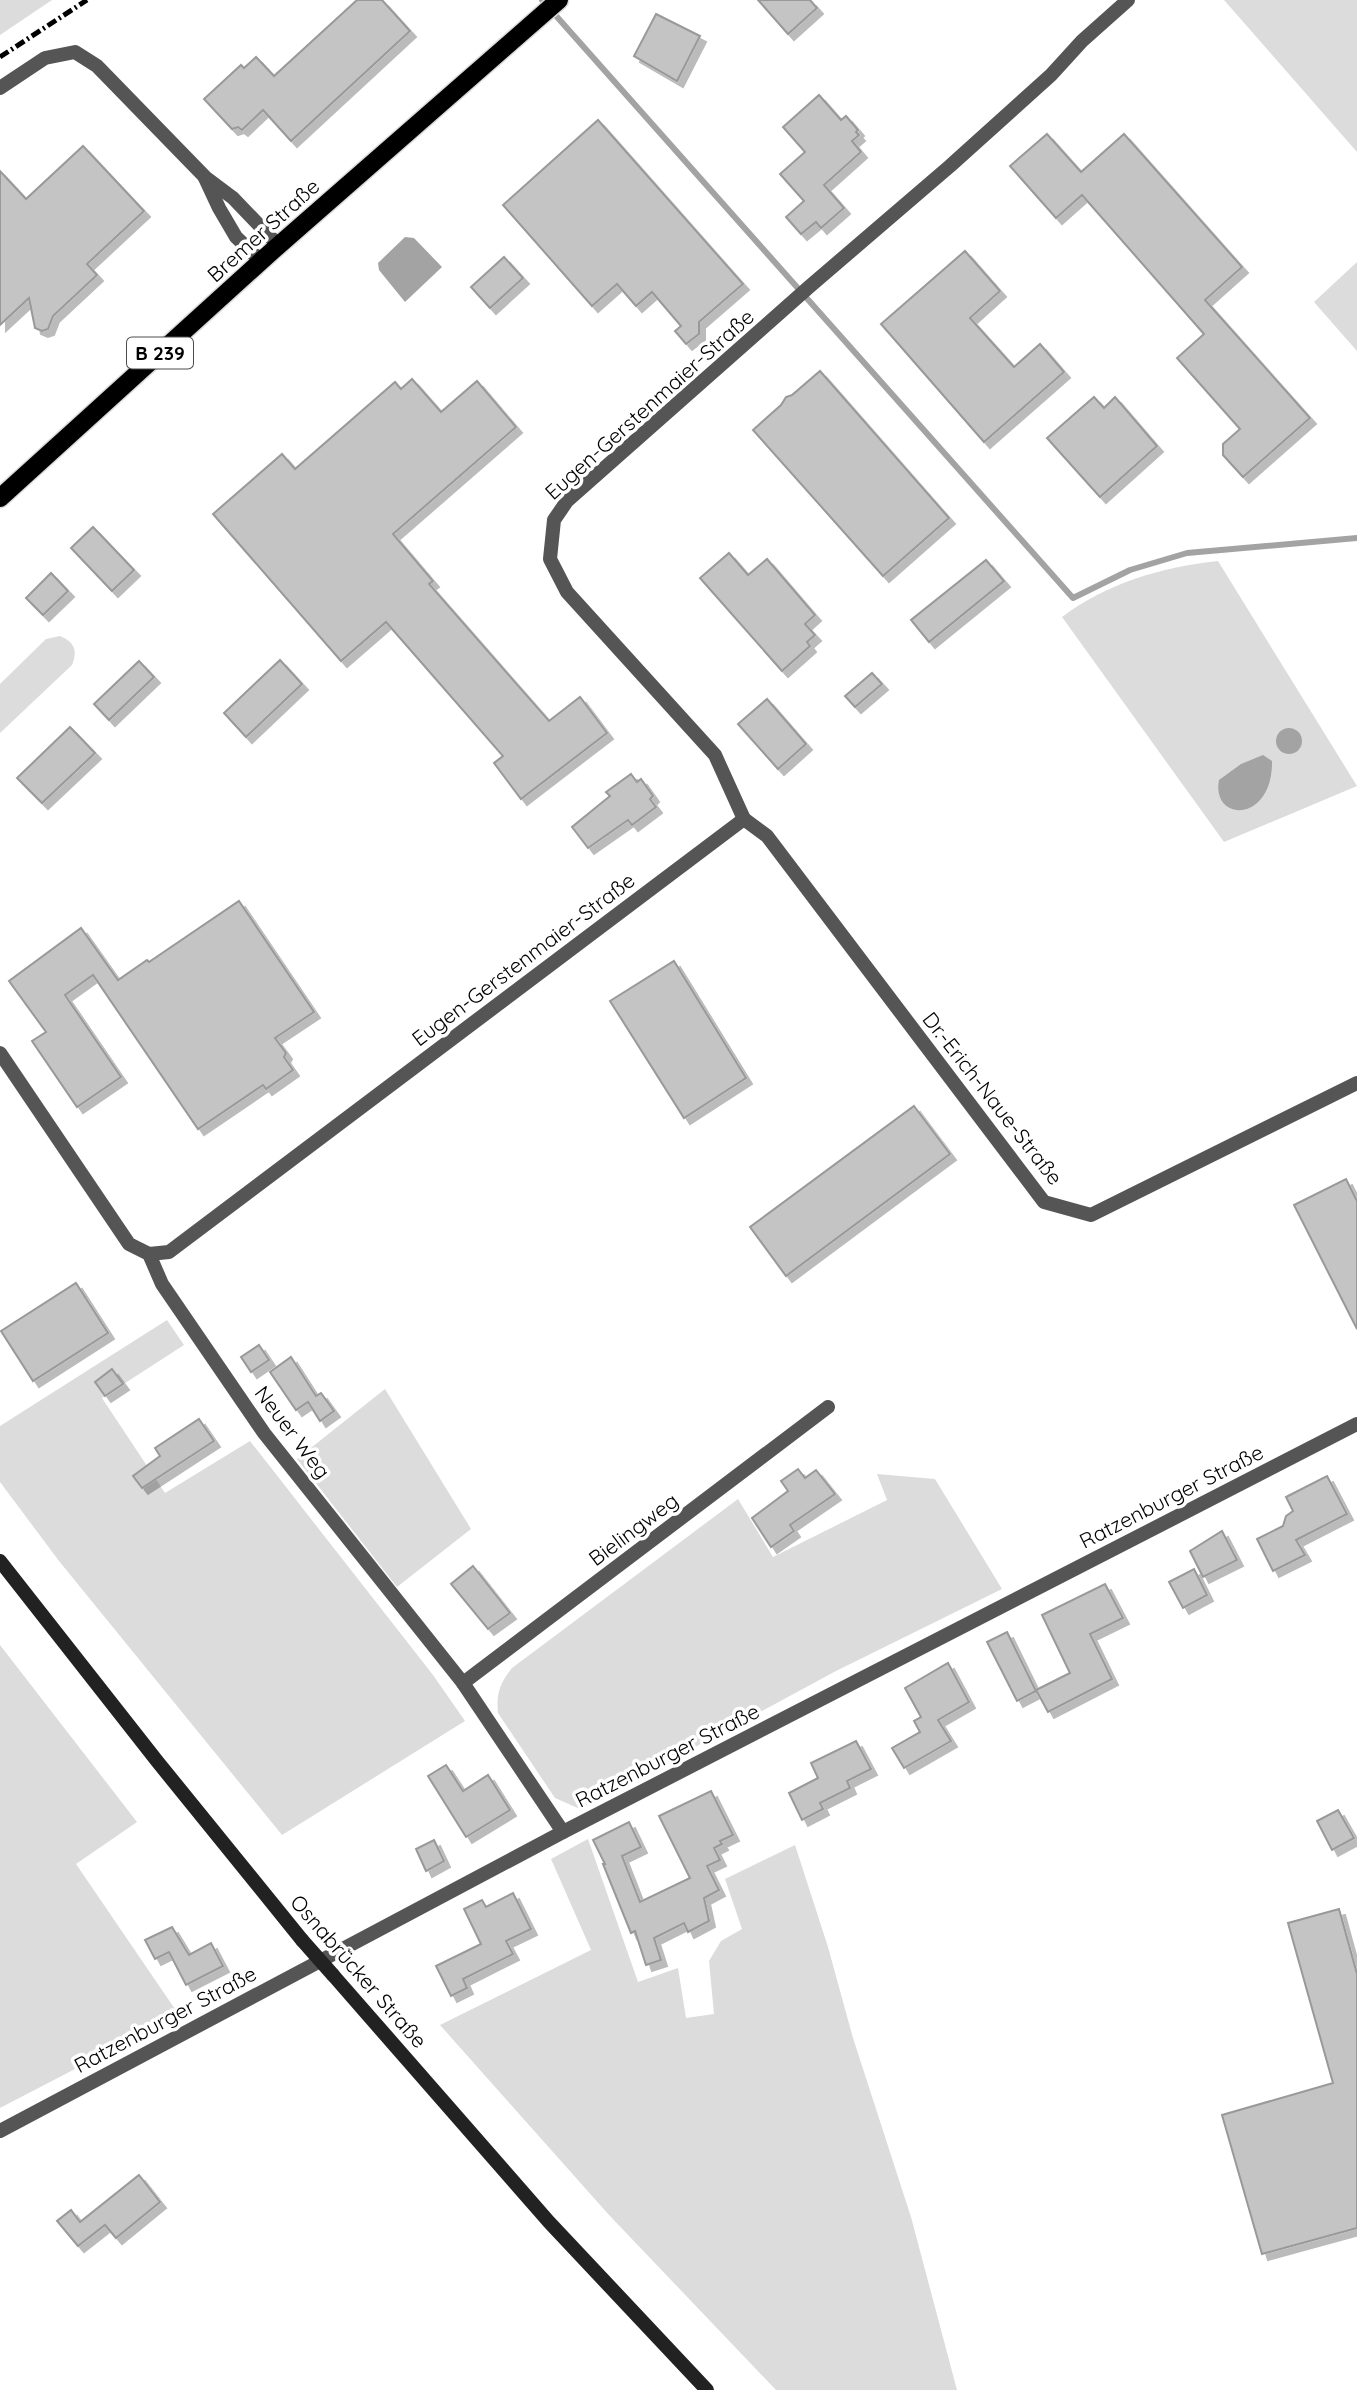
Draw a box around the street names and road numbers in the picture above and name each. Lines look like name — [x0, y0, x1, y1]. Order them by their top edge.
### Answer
street label: Bremer Straße — [202, 173, 324, 287]
street label: Eugen-Gerstenmaier-Straße — [539, 303, 759, 505]
road number: B 239 — [127, 338, 193, 368]
street label: Eugen-Gerstenmaier-Straße — [406, 867, 640, 1051]
street label: Dr.-Erich-Naue-Straße — [917, 1006, 1069, 1190]
street label: Neuer Weg — [250, 1380, 336, 1484]
street label: Ratzenburger Straße — [1075, 1438, 1267, 1554]
street label: Bielingweg — [583, 1487, 683, 1571]
street label: Ratzenburger Straße — [571, 1697, 763, 1813]
street label: Osnabrücker Straße — [285, 1889, 433, 2053]
street label: Ratzenburger Straße — [69, 1960, 261, 2078]

